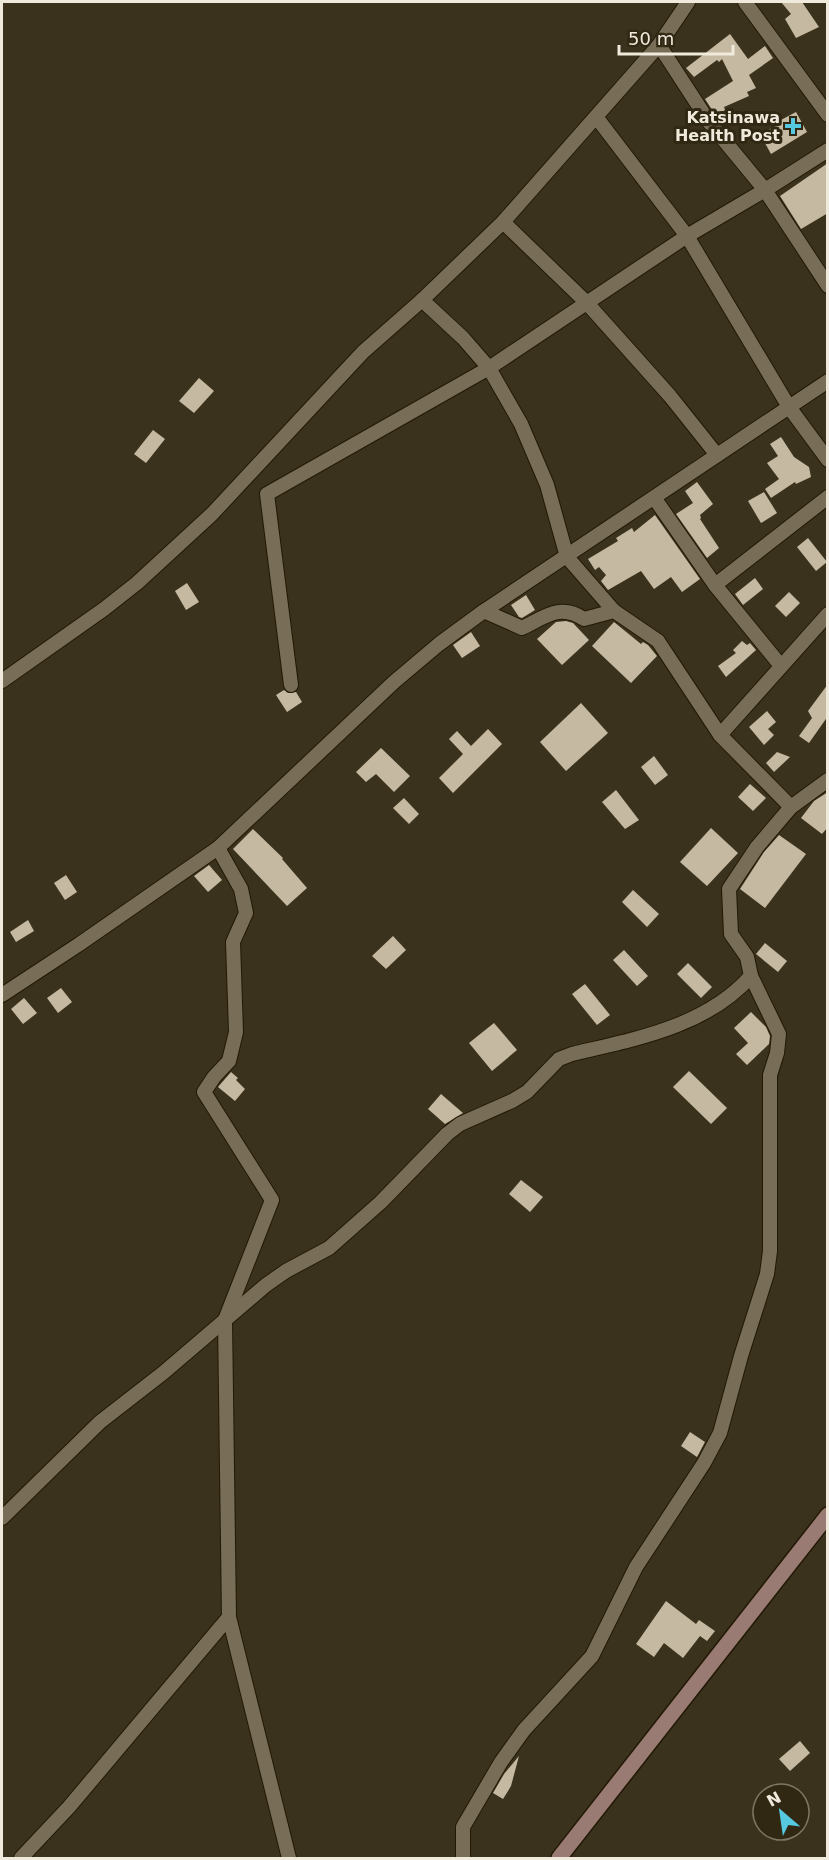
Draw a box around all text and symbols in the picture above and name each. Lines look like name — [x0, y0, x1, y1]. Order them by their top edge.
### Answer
scale bar — [619, 18, 733, 56]
text: 50 m — [628, 28, 674, 49]
place label: Katsinawa Health Post — [675, 108, 780, 145]
marker: Katsinawa Health Post — [784, 117, 802, 135]
north arrow — [751, 1782, 811, 1842]
text: N — [764, 1788, 784, 1811]

